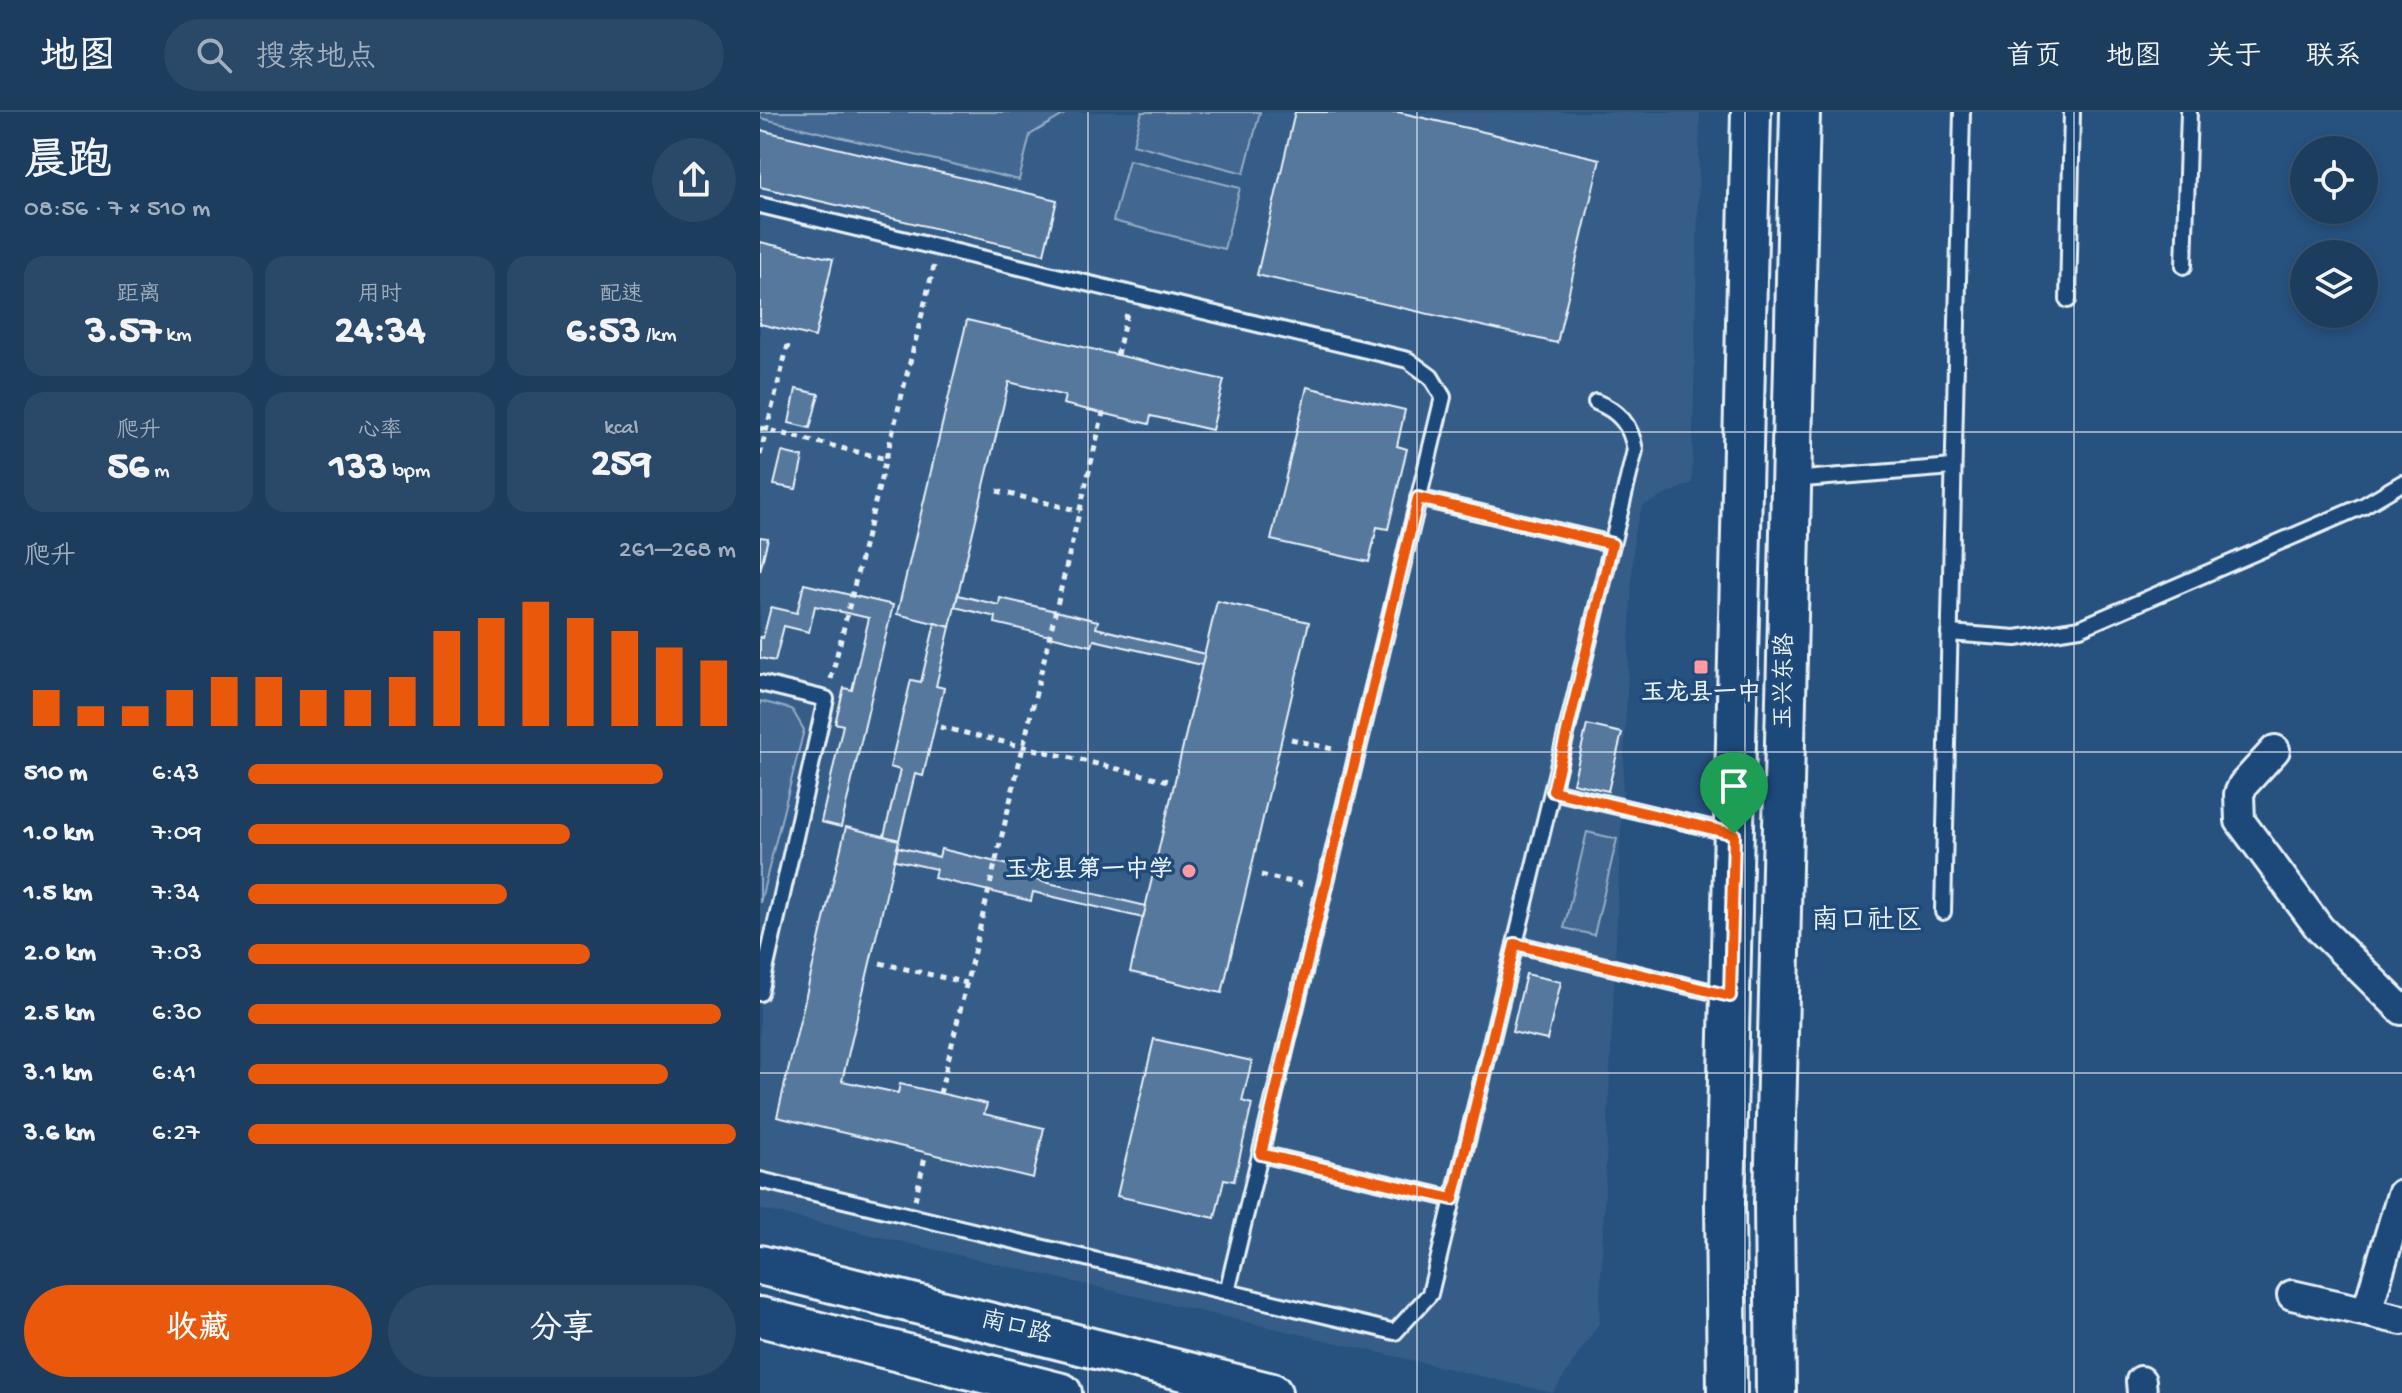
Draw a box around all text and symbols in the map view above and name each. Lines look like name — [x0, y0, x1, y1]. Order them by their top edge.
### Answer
search box — [164, 19, 724, 91]
icon: search — [192, 33, 236, 77]
text: 地图 — [40, 38, 116, 82]
text: 搜索地点 — [256, 42, 376, 77]
text: 首页 — [2006, 42, 2062, 75]
text: 地图 — [2106, 42, 2162, 75]
text: 关于 — [2206, 42, 2262, 75]
text: 联系 — [2306, 42, 2362, 75]
map controls — [2290, 136, 2378, 328]
button: locate — [2290, 136, 2378, 224]
button: share — [652, 138, 736, 222]
text: 晨跑 — [24, 139, 112, 191]
text: 08:56 · 7 × 510 m — [24, 195, 210, 226]
button: layers — [2290, 240, 2378, 328]
text: 距离 — [117, 283, 161, 309]
text: 用时 — [358, 283, 402, 309]
text: 配速 — [599, 283, 643, 309]
text: 3.57 — [86, 309, 161, 356]
text: 24:34 — [335, 309, 425, 356]
text: 6:53 — [566, 309, 641, 356]
text: km — [161, 323, 192, 349]
text: /km — [641, 323, 677, 349]
text: kcal — [604, 416, 638, 442]
text: 爬升 — [117, 419, 161, 445]
text: 心率 — [358, 419, 402, 445]
text: 259 — [591, 442, 652, 489]
text: 56 — [108, 445, 149, 492]
text: 133 — [330, 445, 387, 492]
text: m — [149, 459, 170, 485]
text: bpm — [387, 459, 430, 485]
text: 261–268 m — [619, 536, 736, 567]
text: 爬升 — [24, 543, 76, 574]
street label: 玉兴东路 — [1769, 633, 1801, 729]
marker: 玉龙县一中 — [1692, 658, 1710, 676]
place label: 玉龙县一中 — [1641, 679, 1761, 709]
pin — [1700, 752, 1768, 834]
text: 510 m — [24, 759, 88, 790]
text: 6:43 — [152, 759, 199, 790]
icon: arrive — [1712, 764, 1756, 808]
text: 1.0 km — [24, 819, 94, 850]
text: 7:09 — [152, 819, 201, 850]
place label: 玉龙县第一中学 — [1005, 856, 1173, 886]
marker: 玉龙县第一中学 — [1180, 862, 1198, 880]
text: 1.5 km — [24, 879, 93, 910]
text: 7:34 — [152, 879, 199, 910]
district label: 南口社区 — [1811, 904, 1923, 939]
text: 2.0 km — [24, 939, 96, 970]
text: 7:03 — [152, 939, 202, 970]
text: 2.5 km — [24, 999, 95, 1030]
text: 6:30 — [152, 999, 202, 1030]
text: 3.1 km — [24, 1059, 92, 1090]
text: 6:41 — [152, 1059, 196, 1090]
text: 3.6 km — [24, 1119, 95, 1150]
text: 6:27 — [152, 1119, 200, 1150]
button: 收藏 — [24, 1285, 372, 1377]
button: 分享 — [388, 1285, 736, 1377]
street label: 南口路 — [978, 1304, 1055, 1352]

